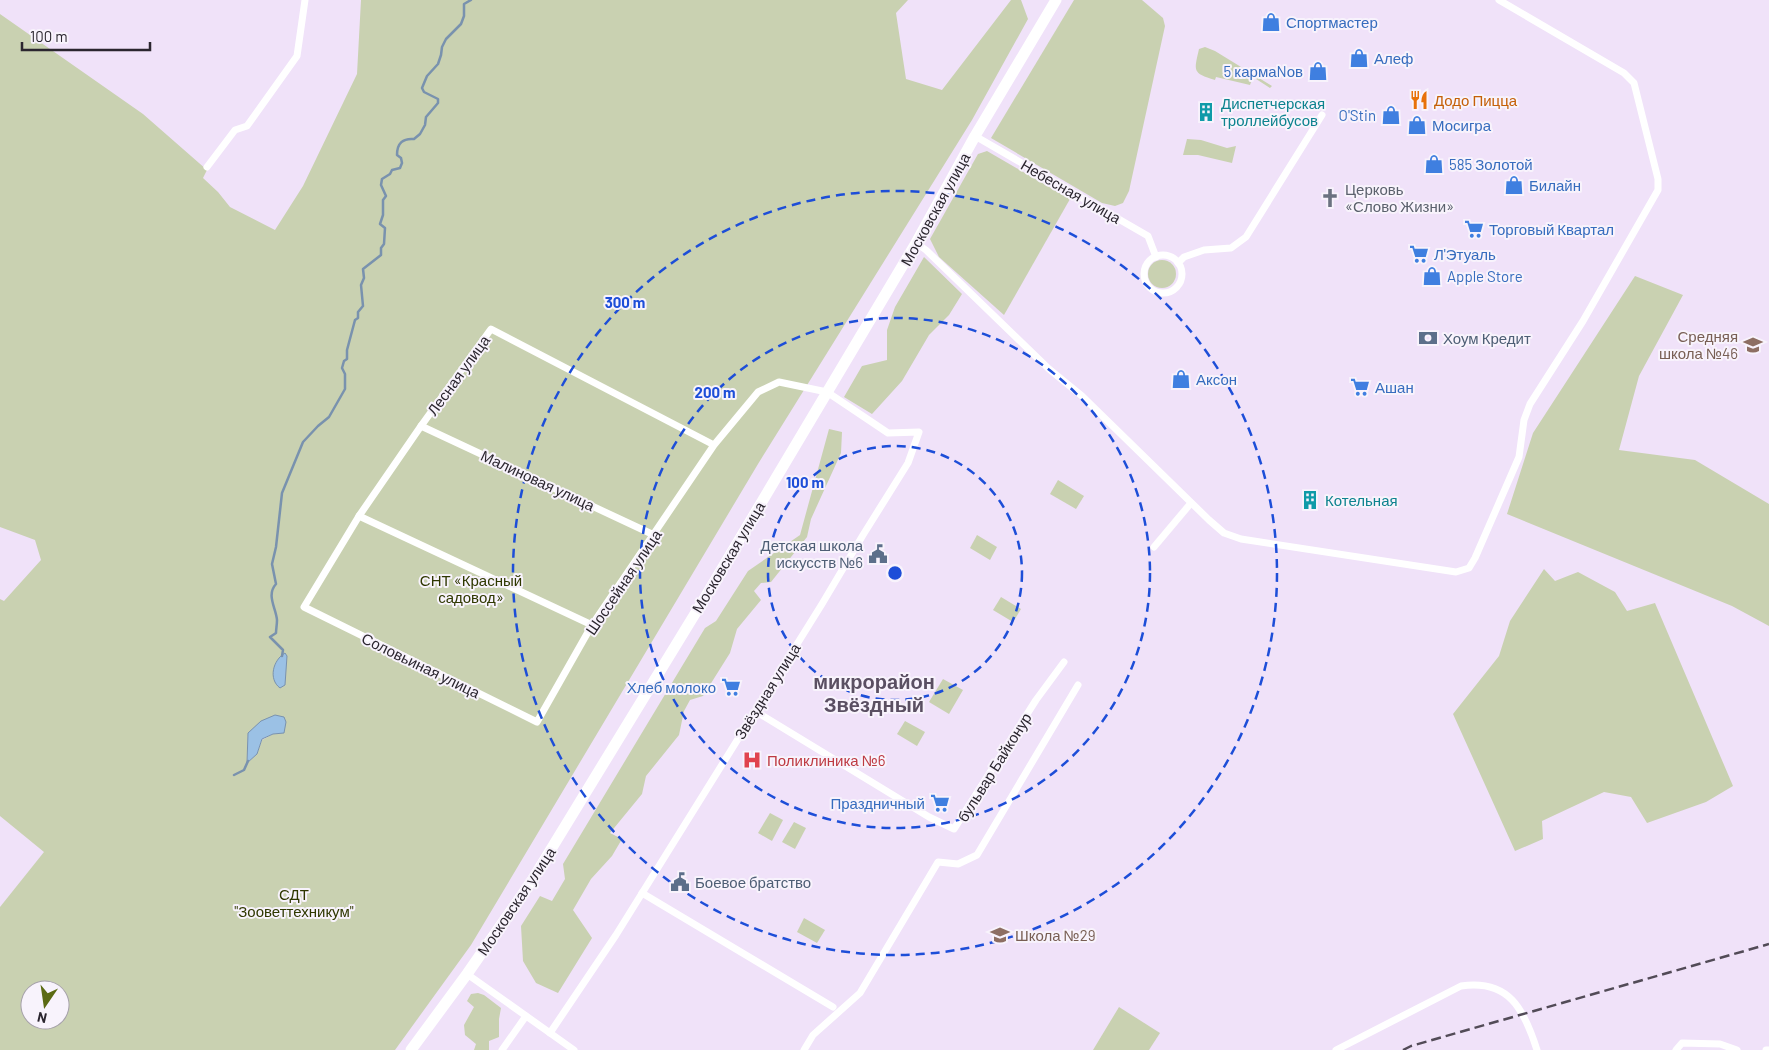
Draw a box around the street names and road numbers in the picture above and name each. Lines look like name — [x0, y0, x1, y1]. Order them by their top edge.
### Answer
street label: Московская улица — [896, 149, 974, 269]
street label: Небесная улица — [1018, 155, 1125, 227]
street label: Лесная улица — [423, 331, 493, 419]
street label: Малиновая улица — [478, 446, 598, 514]
street label: Московская улица — [688, 498, 769, 616]
street label: Шоссейная улица — [581, 526, 665, 638]
street label: Соловьиная улица — [359, 629, 484, 702]
street label: Звёздная улица — [730, 639, 804, 742]
street label: бульвар Байконур — [953, 709, 1035, 825]
street label: Московская улица — [473, 843, 559, 958]

